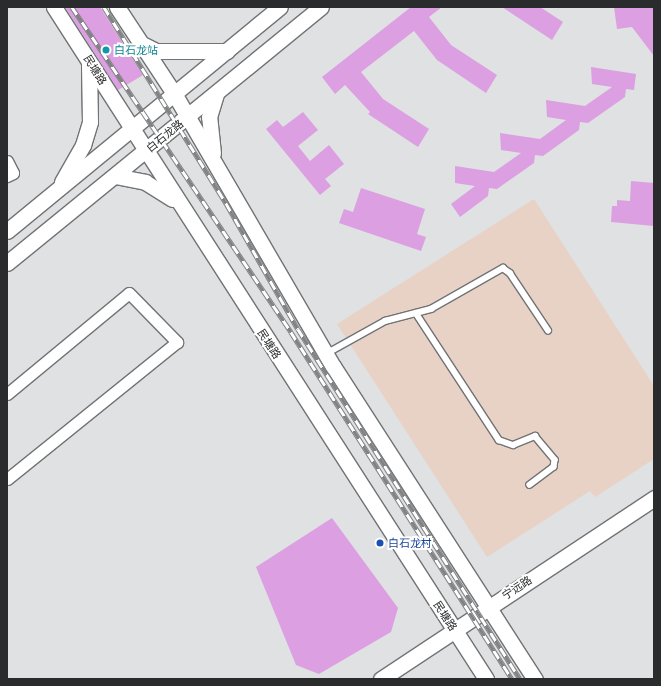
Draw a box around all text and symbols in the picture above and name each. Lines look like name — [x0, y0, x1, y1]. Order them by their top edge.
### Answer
place label: 白石龙站 — [114, 43, 158, 57]
marker: 白石龙站 — [101, 45, 111, 55]
street label: 民塘路 — [81, 53, 109, 87]
street label: 白石龙路 — [144, 117, 186, 155]
street label: 民塘路 — [254, 327, 284, 361]
place label: 白石龙村 — [388, 536, 432, 550]
marker: 白石龙村 — [375, 538, 385, 548]
street label: 宁远路 — [500, 573, 534, 603]
street label: 民塘路 — [430, 599, 460, 633]

